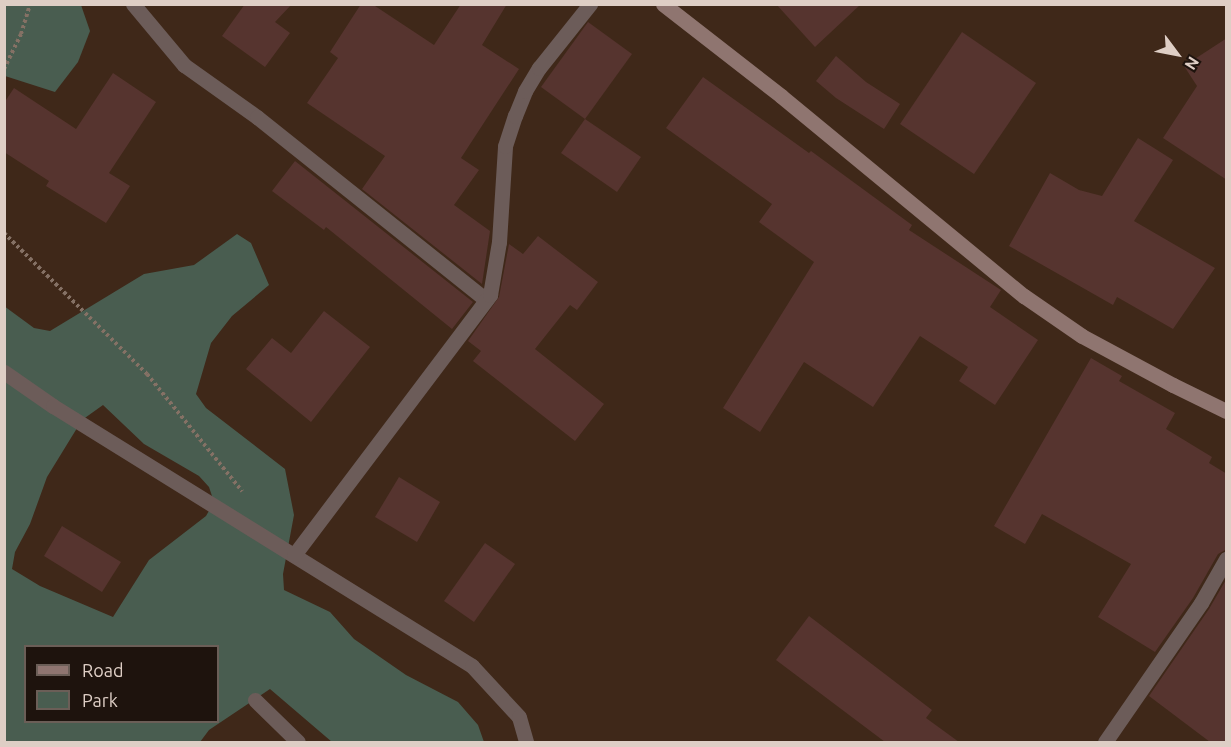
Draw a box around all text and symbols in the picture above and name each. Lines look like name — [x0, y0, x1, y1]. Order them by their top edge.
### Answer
north arrow — [1147, 24, 1207, 84]
text: N — [1181, 54, 1203, 73]
legend — [24, 645, 219, 723]
text: Road — [82, 660, 124, 680]
text: Park — [82, 690, 118, 710]

